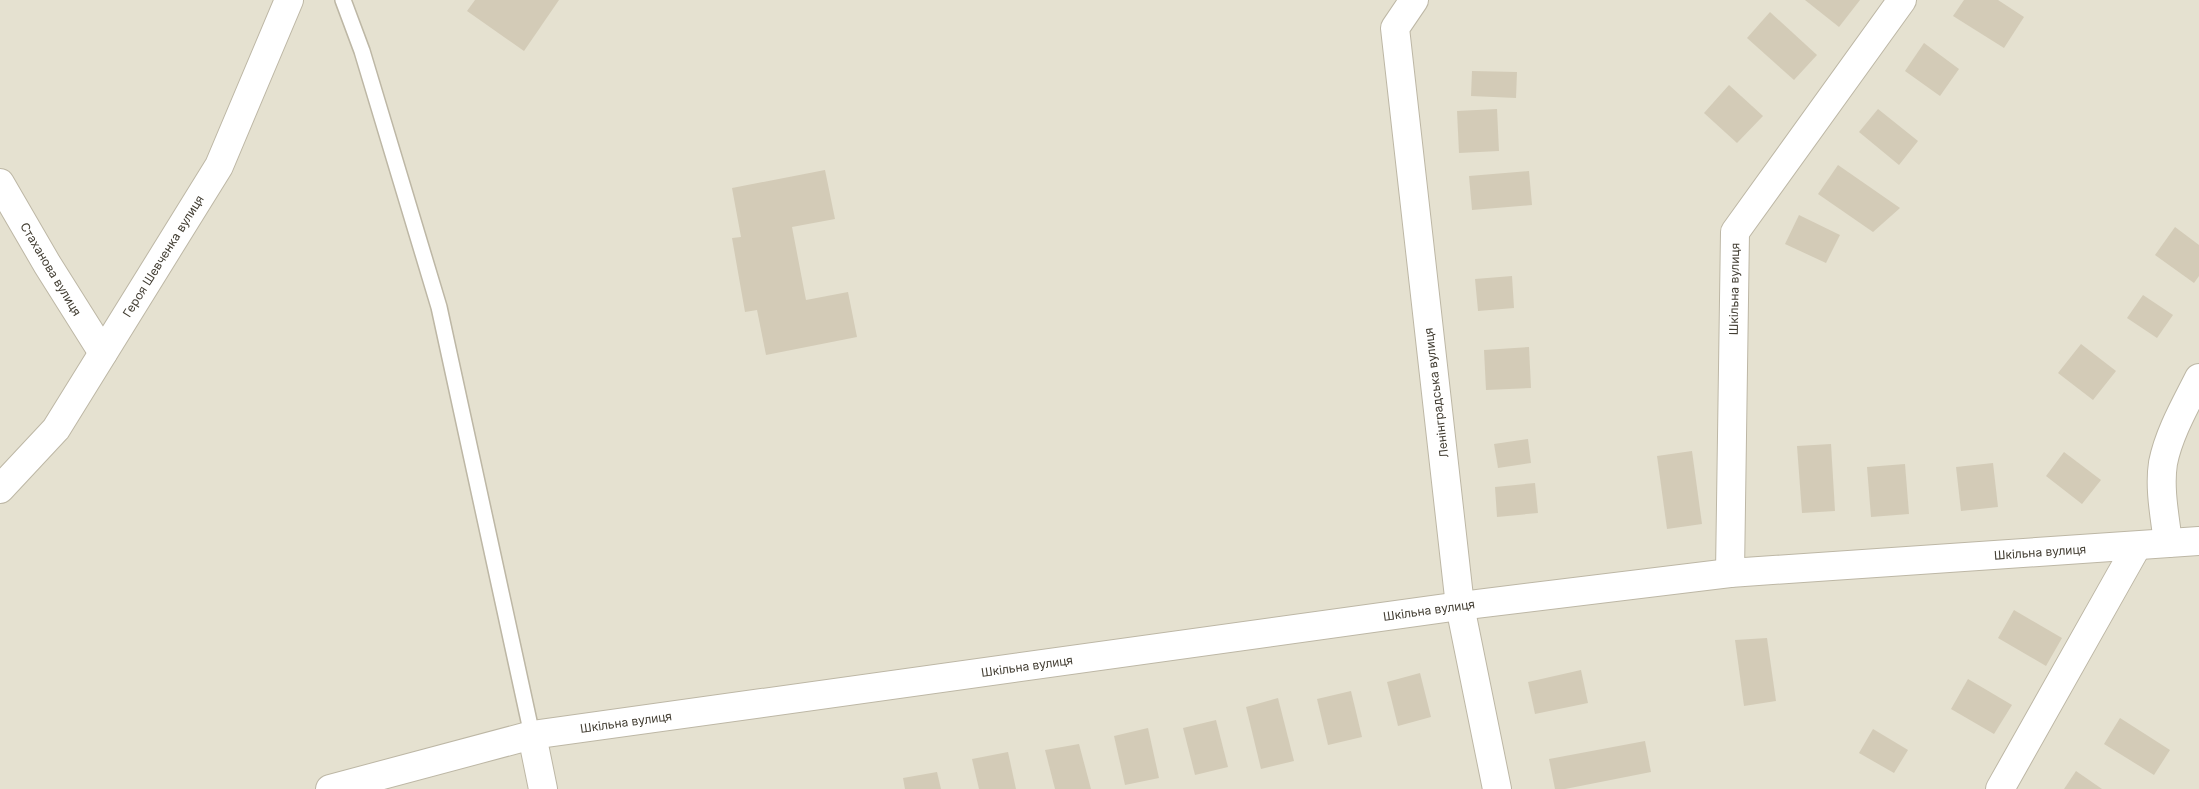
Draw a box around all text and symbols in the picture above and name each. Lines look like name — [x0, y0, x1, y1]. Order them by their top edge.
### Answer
street label: Героя Шевченка вулиця — [119, 192, 207, 320]
street label: Стаханова вулиця — [17, 220, 85, 318]
street label: Шкільна вулиця — [1726, 243, 1742, 335]
street label: Ленінградська вулиця — [1421, 327, 1451, 459]
street label: Шкільна вулиця — [1993, 541, 2087, 563]
street label: Шкільна вулиця — [1382, 596, 1476, 624]
street label: Шкільна вулиця — [980, 652, 1074, 680]
street label: Шкільна вулиця — [579, 708, 673, 736]

